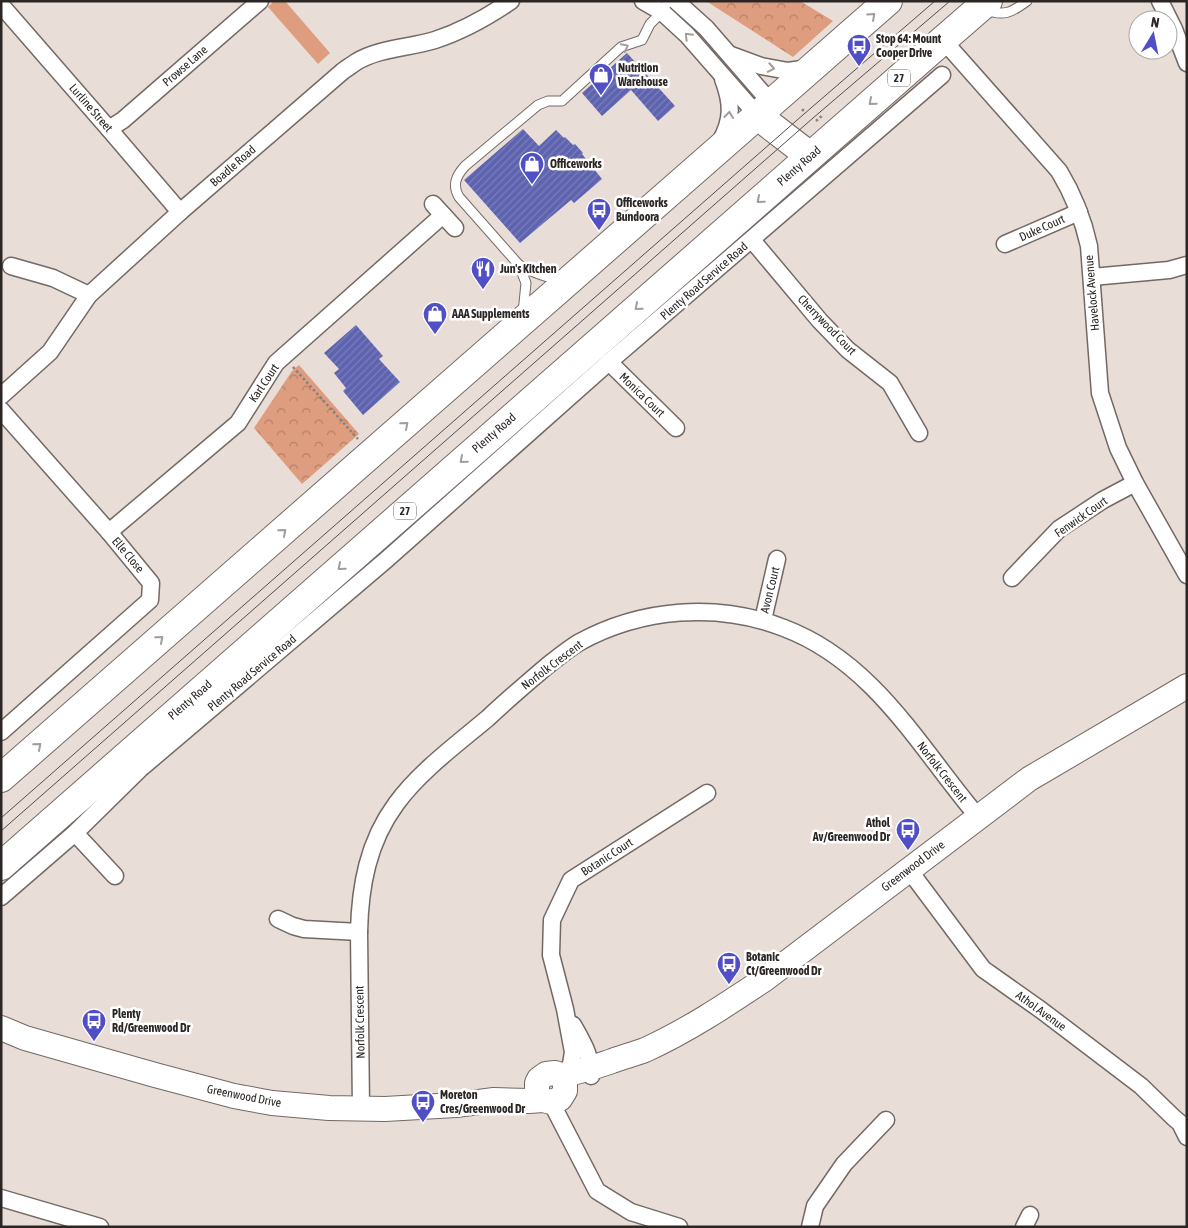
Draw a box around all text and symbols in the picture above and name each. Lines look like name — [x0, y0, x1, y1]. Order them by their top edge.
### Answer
north arrow — [1128, 10, 1178, 60]
one-way arrow — [866, 13, 875, 22]
text: N — [1150, 14, 1161, 31]
place label: Stop 64: Mount Cooper Drive — [876, 32, 942, 60]
one-way arrow — [685, 33, 694, 42]
bus stop icon: Stop 64: Mount Cooper Drive — [846, 33, 872, 67]
street label: Prowse Lane — [160, 43, 210, 89]
one-way arrow — [620, 43, 629, 53]
place label: Nutrition Warehouse — [617, 61, 668, 89]
shop icon: Nutrition Warehouse — [588, 62, 614, 96]
one-way arrow — [766, 62, 775, 72]
road number: 27 — [888, 70, 910, 86]
street label: Lurline Street — [66, 81, 116, 135]
one-way arrow — [868, 96, 877, 105]
one-way arrow — [723, 111, 734, 119]
street label: Boadle Road — [207, 142, 259, 190]
street label: Plenty Road — [774, 143, 824, 189]
shop icon: Officeworks — [519, 151, 545, 185]
place label: Officeworks — [550, 157, 603, 171]
one-way arrow — [757, 194, 766, 203]
place label: Officeworks Bundoora — [616, 196, 669, 224]
bus stop icon: Officeworks Bundoora — [586, 197, 612, 231]
street label: Duke Court — [1017, 212, 1067, 244]
street label: Plenty Road Service Road — [658, 239, 750, 323]
street label: Havelock Avenue — [1082, 254, 1102, 332]
restaurant icon: Jun's Kitchen — [470, 256, 496, 290]
place label: Jun's Kitchen — [499, 262, 557, 276]
street label: Cherrywood Court — [795, 292, 860, 358]
shop icon: AAA Supplements — [422, 301, 448, 335]
one-way arrow — [634, 301, 643, 310]
place label: AAA Supplements — [451, 307, 530, 321]
street label: Karl Court — [246, 361, 282, 405]
street label: Monica Court — [616, 370, 668, 420]
street label: Plenty Road — [469, 410, 519, 456]
one-way arrow — [399, 422, 408, 431]
one-way arrow — [459, 454, 468, 463]
street label: Fenwick Court — [1052, 494, 1110, 540]
road number: 27 — [394, 502, 416, 520]
one-way arrow — [277, 529, 286, 538]
street label: Elle Close — [109, 534, 147, 576]
one-way arrow — [337, 562, 346, 571]
street label: Avon Court — [757, 565, 783, 615]
street label: Plenty Road Service Road — [205, 632, 299, 714]
one-way arrow — [155, 636, 164, 645]
street label: Norfolk Crescent — [519, 637, 586, 693]
street label: Plenty Road — [165, 677, 215, 723]
street label: Norfolk Crescent — [914, 739, 970, 805]
one-way arrow — [32, 743, 41, 751]
place label: Athol Av/Greenwood Dr — [812, 816, 891, 844]
bus stop icon: Athol Av/Greenwood Dr — [895, 817, 921, 851]
street label: Botanic Court — [579, 835, 636, 879]
street label: Greenwood Drive — [879, 838, 947, 894]
place label: Botanic Ct/Greenwood Dr — [746, 950, 822, 978]
bus stop icon: Botanic Ct/Greenwood Dr — [716, 951, 742, 985]
street label: Norfolk Crescent — [352, 985, 368, 1059]
street label: Athol Avenue — [1013, 988, 1069, 1034]
place label: Plenty Rd/Greenwood Dr — [112, 1007, 191, 1035]
bus stop icon: Plenty Rd/Greenwood Dr — [81, 1008, 107, 1042]
street label: Greenwood Drive — [206, 1082, 282, 1110]
place label: Moreton Cres/Greenwood Dr — [440, 1088, 526, 1116]
bus stop icon: Moreton Cres/Greenwood Dr — [410, 1089, 436, 1123]

